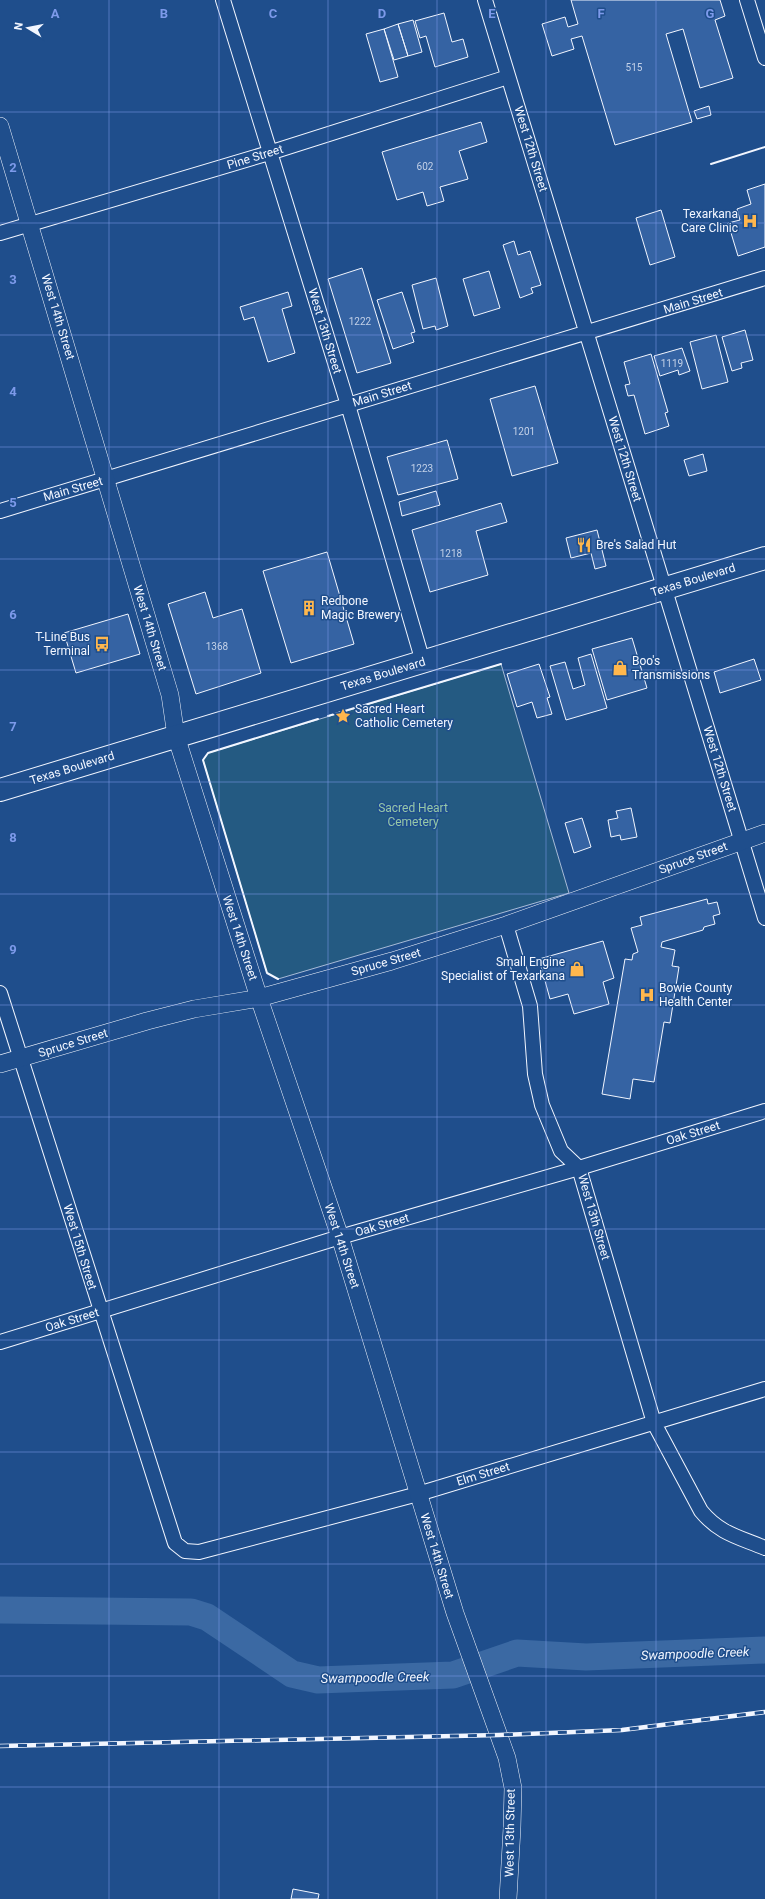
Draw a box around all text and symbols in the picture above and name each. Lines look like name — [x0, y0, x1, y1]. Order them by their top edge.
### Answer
text: A — [51, 6, 60, 21]
text: B — [160, 6, 168, 21]
text: C — [269, 6, 278, 21]
text: D — [378, 6, 386, 21]
text: E — [488, 6, 496, 21]
text: F — [597, 6, 605, 21]
text: G — [706, 6, 715, 21]
north arrow — [8, 8, 48, 48]
text: N — [12, 21, 26, 31]
house number: 515 — [626, 62, 643, 73]
street label: West 12th Street — [511, 105, 551, 193]
street label: Pine Street — [225, 142, 285, 172]
text: 2 — [9, 160, 17, 175]
house number: 602 — [417, 161, 434, 172]
place label: Texarkana Care Clinic — [681, 207, 738, 235]
hospital icon: Texarkana Care Clinic — [741, 212, 759, 230]
text: 3 — [9, 272, 17, 287]
street label: West 14th Street — [38, 273, 78, 361]
street label: Main Street — [662, 285, 724, 317]
street label: West 13th Street — [305, 287, 345, 375]
house number: 1222 — [349, 316, 372, 327]
house number: 1119 — [661, 358, 683, 369]
street label: Main Street — [351, 378, 413, 410]
text: 4 — [9, 384, 17, 399]
street label: West 12th Street — [605, 415, 645, 503]
house number: 1201 — [513, 426, 535, 437]
house number: 1223 — [411, 463, 433, 474]
street label: Main Street — [42, 474, 104, 504]
text: 5 — [9, 495, 17, 510]
restaurant icon: Bre's Salad Hut — [575, 536, 593, 554]
place label: Bre's Salad Hut — [596, 538, 677, 552]
house number: 1218 — [440, 548, 463, 559]
street label: Texas Boulevard — [649, 560, 737, 600]
street label: West 14th Street — [130, 584, 170, 672]
place label: Redbone Magic Brewery — [321, 594, 400, 622]
building icon: Redbone Magic Brewery — [300, 599, 318, 617]
text: 6 — [9, 607, 17, 622]
place label: T-Line Bus Terminal — [35, 630, 90, 658]
bus stop icon: T-Line Bus Terminal — [93, 635, 111, 653]
house number: 1368 — [206, 641, 229, 652]
street label: Texas Boulevard — [339, 654, 427, 694]
place label: Boo's Transmissions — [632, 654, 710, 682]
shop icon: Boo's Transmissions — [611, 659, 629, 677]
place label: Sacred Heart Catholic Cemetery — [355, 702, 453, 730]
place icon: Sacred Heart Catholic Cemetery — [334, 707, 352, 725]
text: 7 — [9, 719, 17, 734]
street label: West 12th Street — [700, 725, 740, 813]
street label: Texas Boulevard — [28, 748, 116, 788]
park label: Sacred Heart Cemetery — [378, 801, 448, 829]
text: 8 — [9, 830, 17, 845]
street label: Spruce Street — [657, 839, 729, 877]
street label: West 14th Street — [220, 894, 260, 982]
text: 9 — [9, 942, 17, 957]
street label: Spruce Street — [350, 945, 423, 979]
place label: Small Engine Specialist of Texarkana — [441, 955, 565, 983]
shop icon: Small Engine Specialist of Texarkana — [568, 960, 586, 978]
place label: Bowie County Health Center — [659, 981, 732, 1009]
hospital icon: Bowie County Health Center — [638, 986, 656, 1004]
street label: Spruce Street — [37, 1026, 109, 1060]
street label: Oak Street — [664, 1118, 722, 1148]
street label: West 13th Street — [575, 1172, 613, 1262]
street label: West 14th Street — [322, 1202, 362, 1290]
street label: West 15th Street — [60, 1203, 100, 1291]
street label: Oak Street — [353, 1211, 411, 1239]
street label: Oak Street — [43, 1305, 101, 1335]
street label: Elm Street — [455, 1459, 511, 1489]
street label: West 14th Street — [417, 1512, 457, 1600]
water label: Swampoodle Creek — [641, 1644, 750, 1663]
water label: Swampoodle Creek — [321, 1669, 430, 1686]
street label: West 13th Street — [502, 1789, 518, 1877]

